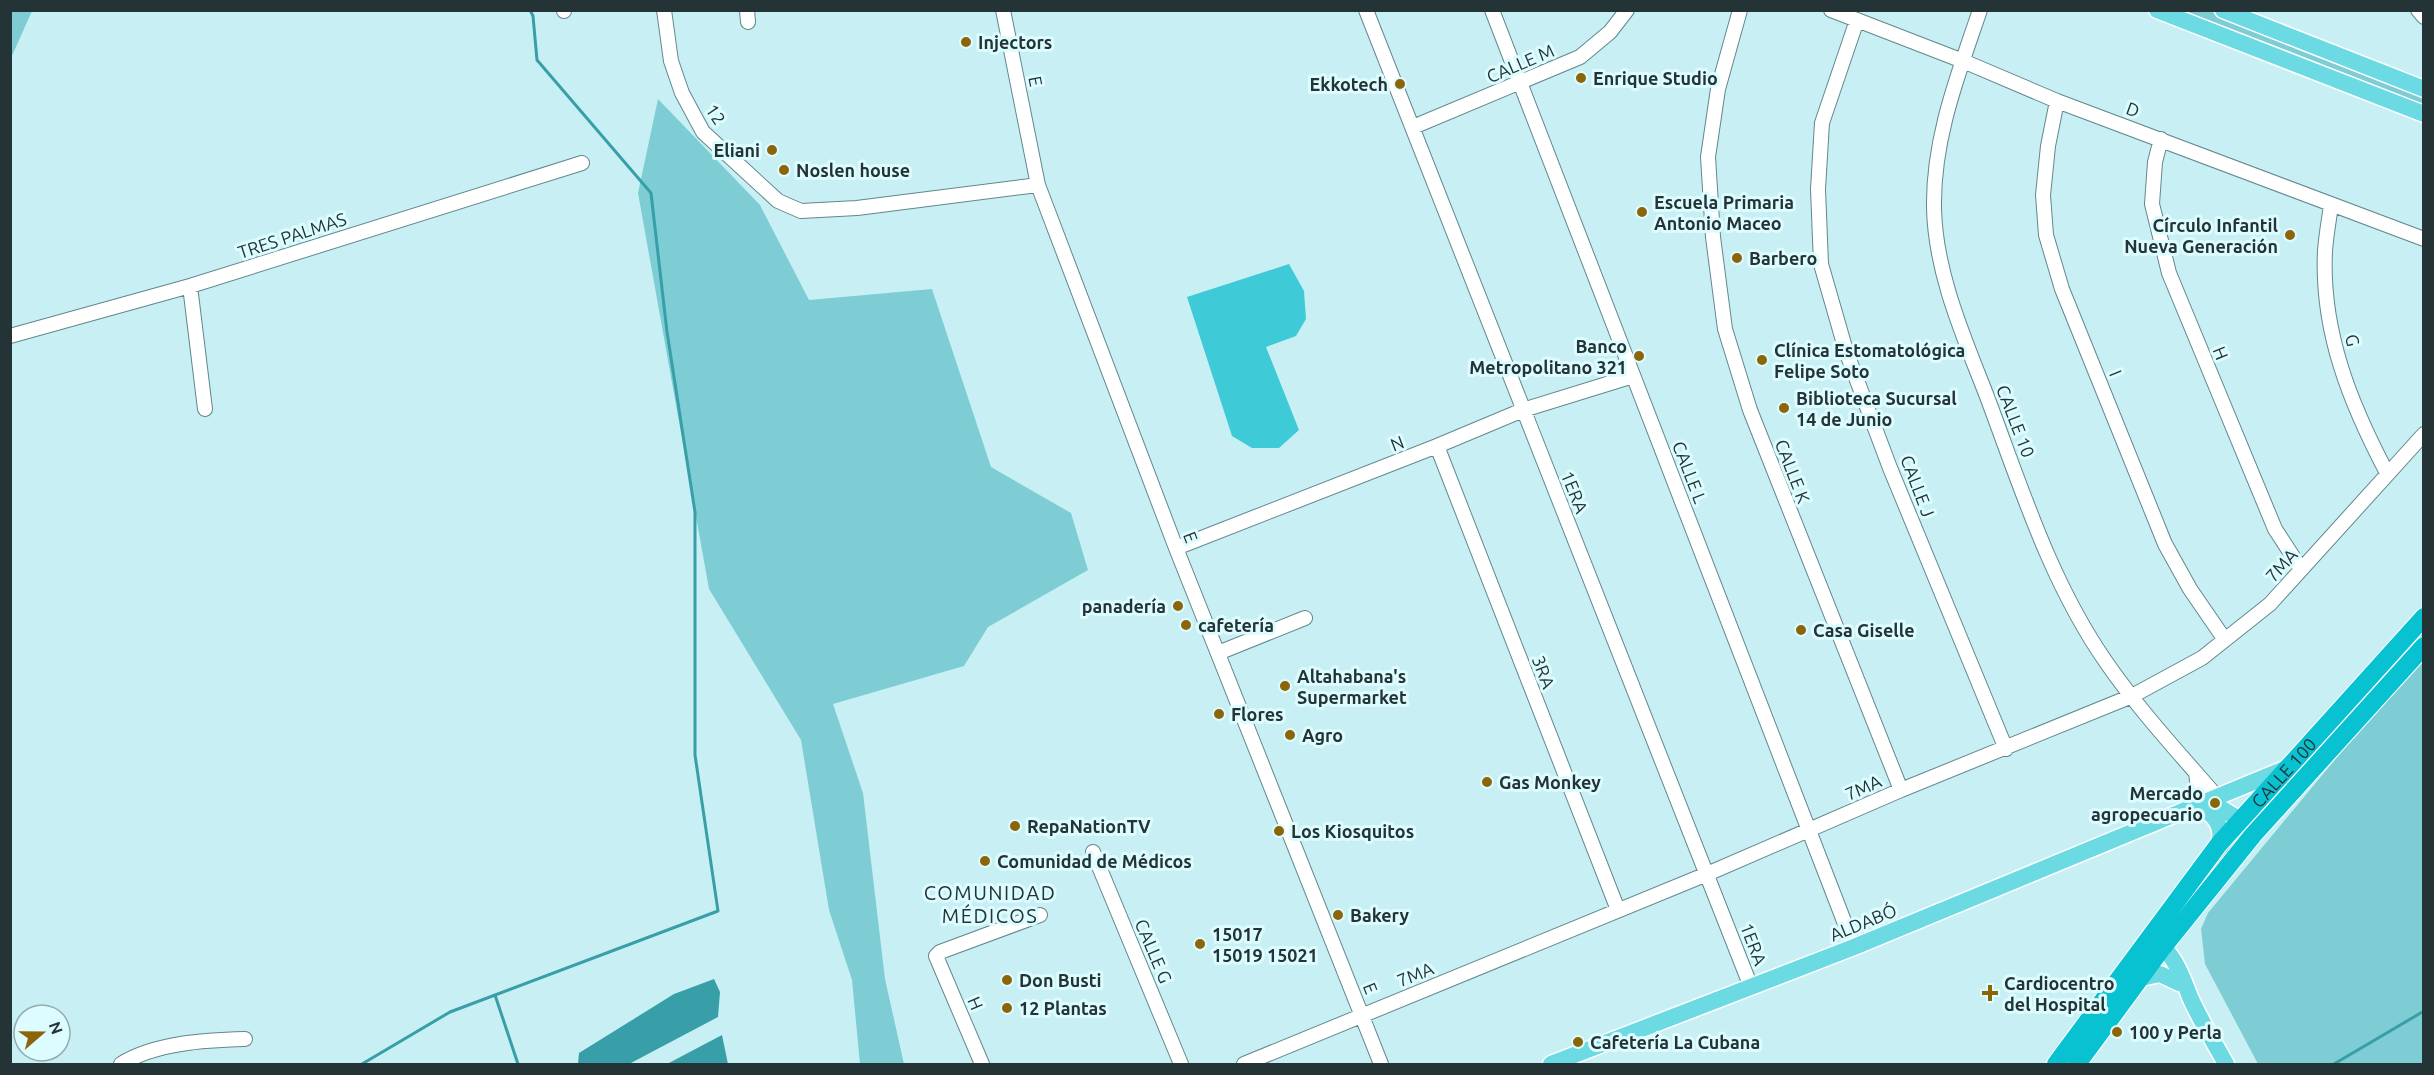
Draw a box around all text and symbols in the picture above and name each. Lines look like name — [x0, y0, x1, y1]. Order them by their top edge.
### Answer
place label: Injectors — [978, 32, 1052, 52]
marker: Injectors — [959, 35, 973, 49]
street label: CALLE M — [1483, 40, 1557, 86]
place label: Enrique Studio — [1593, 68, 1718, 88]
marker: Enrique Studio — [1574, 71, 1588, 85]
street label: E — [1025, 74, 1047, 88]
place label: Ekkotech — [1310, 74, 1388, 94]
marker: Ekkotech — [1393, 77, 1407, 91]
street label: D — [2124, 97, 2142, 121]
street label: 12 — [702, 100, 730, 128]
place label: Eliani — [714, 140, 760, 160]
marker: Eliani — [765, 143, 779, 157]
place label: Noslen house — [796, 160, 910, 180]
marker: Noslen house — [777, 163, 791, 177]
place label: Escuela Primaria Antonio Maceo — [1654, 192, 1794, 233]
marker: Escuela Primaria Antonio Maceo — [1635, 205, 1649, 219]
street label: TRES PALMAS — [235, 208, 349, 262]
place label: Círculo Infantil Nueva Generación — [2124, 215, 2279, 256]
marker: Círculo Infantil Nueva Generación — [2283, 228, 2297, 242]
place label: Barbero — [1749, 248, 1817, 268]
marker: Barbero — [1730, 251, 1744, 265]
street label: G — [2342, 332, 2364, 348]
place label: Banco Metropolitano 321 — [1469, 336, 1627, 377]
place label: Clínica Estomatológica Felipe Soto — [1774, 340, 1965, 381]
street label: H — [2209, 343, 2233, 363]
marker: Banco Metropolitano 321 — [1632, 349, 1646, 363]
marker: Clínica Estomatológica Felipe Soto — [1755, 353, 1769, 367]
street label: I — [2106, 367, 2126, 379]
street label: CALLE 10 — [1993, 382, 2039, 460]
place label: Biblioteca Sucursal 14 de Junio — [1796, 388, 1957, 429]
marker: Biblioteca Sucursal 14 de Junio — [1777, 401, 1791, 415]
street label: N — [1387, 431, 1407, 455]
street label: CALLE K — [1772, 436, 1814, 506]
street label: CALLE L — [1669, 438, 1711, 506]
street label: CALLE J — [1897, 452, 1939, 520]
street label: 1ERA — [1558, 468, 1593, 516]
street label: E — [1180, 529, 1202, 545]
street label: 7MA — [2261, 544, 2301, 586]
place label: panadería — [1082, 596, 1166, 616]
marker: panadería — [1171, 599, 1185, 613]
place label: cafetería — [1198, 615, 1274, 635]
marker: cafetería — [1179, 618, 1193, 632]
place label: Casa Giselle — [1813, 620, 1915, 640]
marker: Casa Giselle — [1794, 623, 1808, 637]
street label: 3RA — [1529, 653, 1559, 692]
place label: Altahabana's Supermarket — [1297, 666, 1407, 707]
marker: Altahabana's Supermarket — [1278, 679, 1292, 693]
place label: Flores — [1231, 704, 1284, 724]
marker: Flores — [1212, 707, 1226, 721]
place label: Agro — [1302, 725, 1343, 745]
marker: Agro — [1283, 728, 1297, 742]
street label: CALLE 100 — [2247, 734, 2320, 811]
street label: 7MA — [1842, 770, 1884, 804]
place label: Gas Monkey — [1499, 772, 1601, 792]
marker: Gas Monkey — [1480, 775, 1494, 789]
place label: Mercado agropecuario — [2091, 783, 2203, 824]
marker: Mercado agropecuario — [2208, 796, 2222, 810]
place label: RepaNationTV — [1027, 816, 1151, 836]
marker: RepaNationTV — [1008, 819, 1022, 833]
place label: Los Kiosquitos — [1291, 821, 1414, 841]
marker: Los Kiosquitos — [1272, 824, 1286, 838]
place label: Comunidad de Médicos — [997, 851, 1192, 871]
marker: Comunidad de Médicos — [978, 854, 992, 868]
district label: COMUNIDAD MÉDICOS — [924, 881, 1056, 927]
street label: ALDABÓ — [1826, 899, 1899, 944]
place label: Bakery — [1350, 905, 1410, 925]
marker: Bakery — [1331, 908, 1345, 922]
street label: CALLE G — [1132, 916, 1176, 986]
street label: 1ERA — [1737, 920, 1771, 968]
place label: 15017 15019 15021 — [1212, 924, 1318, 965]
marker: 15017 15019 15021 — [1193, 937, 1207, 951]
street label: 7MA — [1394, 958, 1436, 990]
place label: Don Busti — [1019, 970, 1101, 990]
marker: Don Busti — [1000, 973, 1014, 987]
place label: Cardiocentro del Hospital — [2004, 973, 2115, 1014]
street label: E — [1360, 980, 1382, 996]
marker: Cardiocentro del Hospital — [1981, 984, 1999, 1002]
street label: H — [964, 993, 988, 1013]
place label: 12 Plantas — [1019, 998, 1107, 1018]
marker: 12 Plantas — [1000, 1001, 1014, 1015]
north arrow — [12, 1003, 72, 1063]
text: N — [46, 1019, 67, 1037]
place label: 100 y Perla — [2129, 1022, 2222, 1042]
marker: 100 y Perla — [2110, 1025, 2124, 1039]
place label: Cafetería La Cubana — [1590, 1032, 1760, 1052]
marker: Cafetería La Cubana — [1571, 1035, 1585, 1049]

